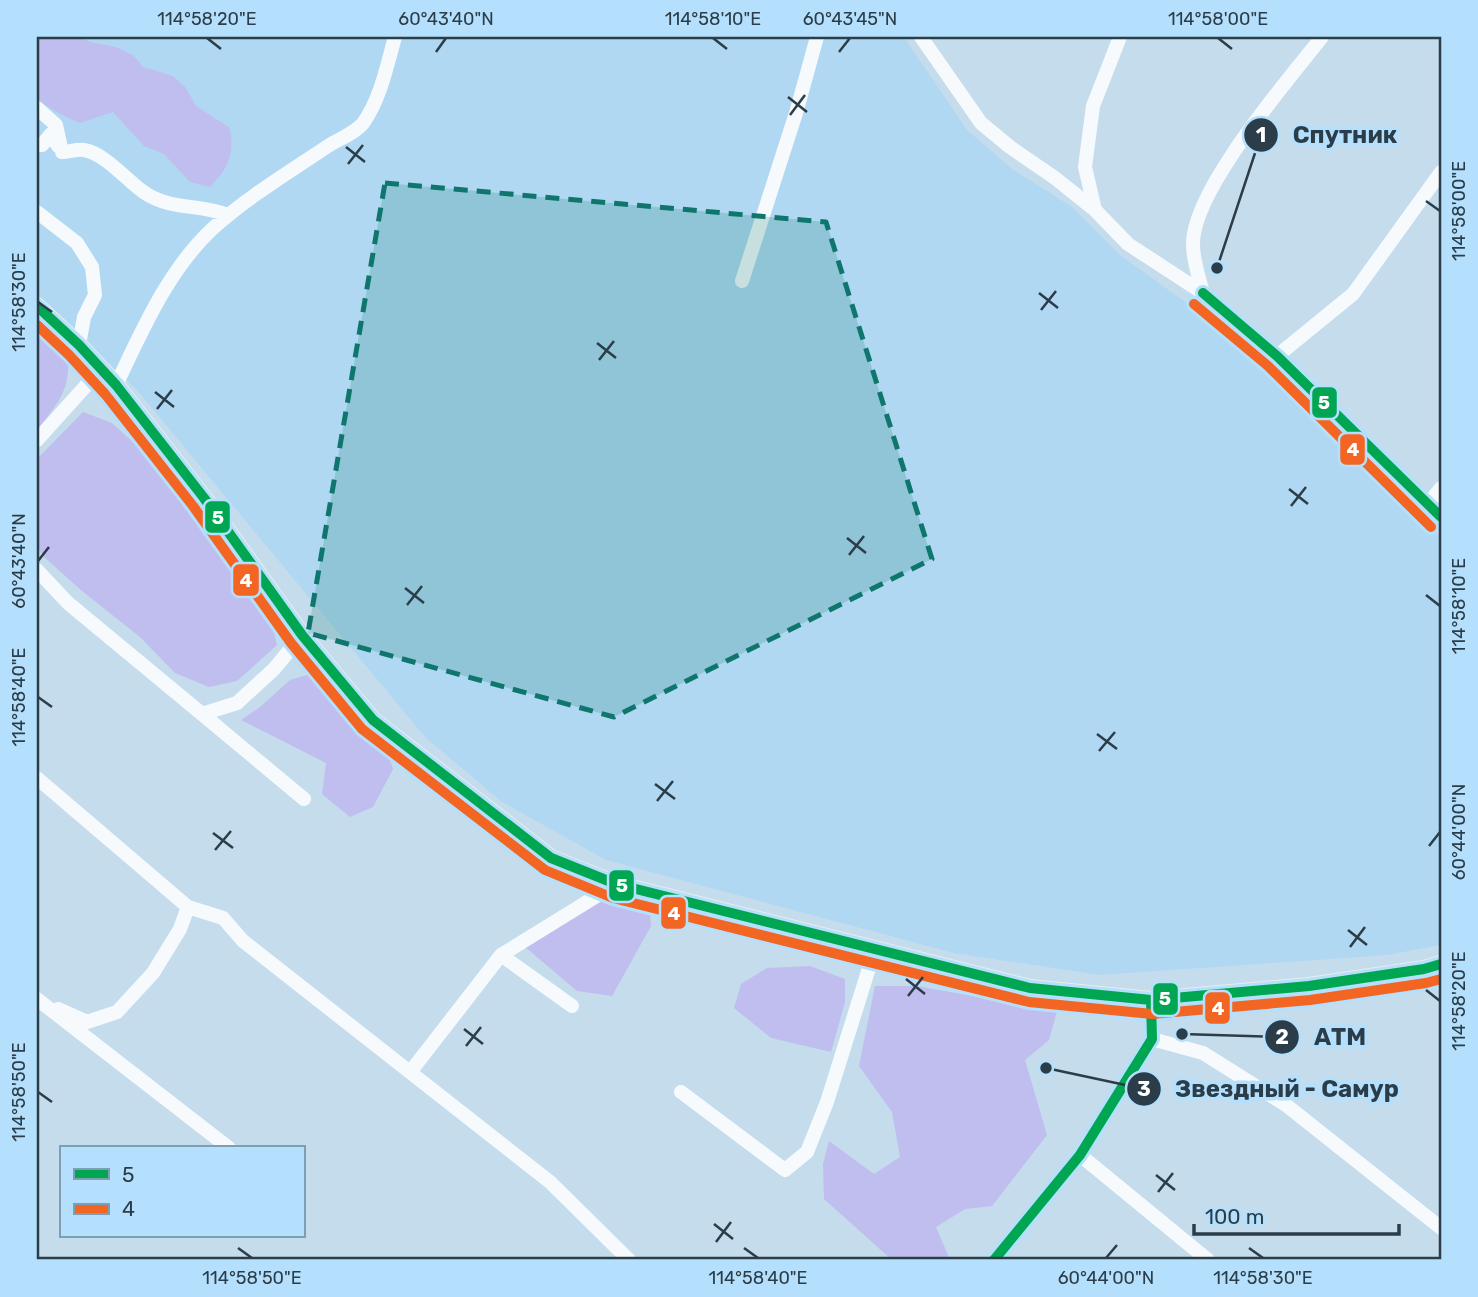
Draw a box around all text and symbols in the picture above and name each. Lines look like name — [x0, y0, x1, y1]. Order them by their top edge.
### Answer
text: 114°58'20"E — [157, 8, 257, 30]
text: 60°43'40"N — [398, 8, 494, 30]
text: 114°58'10"E — [665, 8, 761, 30]
text: 60°43'45"N — [803, 8, 897, 30]
text: 114°58'00"E — [1168, 8, 1268, 30]
callout: Спутник — [1244, 113, 1411, 158]
text: Спутник — [1293, 121, 1398, 149]
text: 1 — [1256, 122, 1266, 147]
text: 114°58'00"E — [1448, 161, 1470, 261]
text: 114°58'30"E — [8, 252, 30, 352]
line badge: 5 — [1311, 386, 1338, 419]
text: 5 — [1318, 391, 1330, 414]
line badge: 4 — [1339, 433, 1366, 466]
text: 4 — [1347, 438, 1360, 461]
line badge: 5 — [204, 500, 231, 534]
text: 5 — [212, 506, 224, 529]
text: 60°43'40"N — [8, 513, 30, 609]
text: 114°58'10"E — [1448, 558, 1470, 654]
line badge: 4 — [232, 563, 260, 597]
text: 4 — [240, 569, 253, 592]
text: 114°58'40"E — [8, 648, 30, 746]
text: 60°44'00"N — [1448, 784, 1470, 880]
line badge: 5 — [608, 869, 635, 902]
text: 5 — [616, 874, 628, 897]
line badge: 4 — [660, 896, 687, 930]
text: 4 — [668, 902, 681, 925]
text: 114°58'20"E — [1448, 951, 1470, 1051]
line badge: 5 — [1152, 982, 1179, 1016]
text: 5 — [1159, 987, 1171, 1010]
line badge: 4 — [1204, 991, 1231, 1025]
text: 4 — [1212, 997, 1225, 1020]
callout: АТМ — [1265, 1014, 1380, 1059]
text: АТМ — [1314, 1023, 1366, 1051]
text: 2 — [1275, 1024, 1289, 1049]
text: 114°58'50"E — [8, 1042, 30, 1142]
callout: Звездный - Самур — [1126, 1067, 1413, 1112]
text: Звездный - Самур — [1175, 1075, 1399, 1103]
text: 3 — [1137, 1076, 1151, 1101]
legend — [60, 1146, 304, 1238]
text: 5 — [122, 1162, 134, 1187]
scale bar — [1194, 1192, 1399, 1236]
text: 4 — [122, 1196, 135, 1221]
text: 100 m — [1205, 1204, 1264, 1229]
text: 114°58'50"E — [202, 1267, 302, 1289]
text: 114°58'40"E — [709, 1267, 807, 1289]
text: 60°44'00"N — [1058, 1267, 1154, 1289]
text: 114°58'30"E — [1213, 1267, 1313, 1289]

